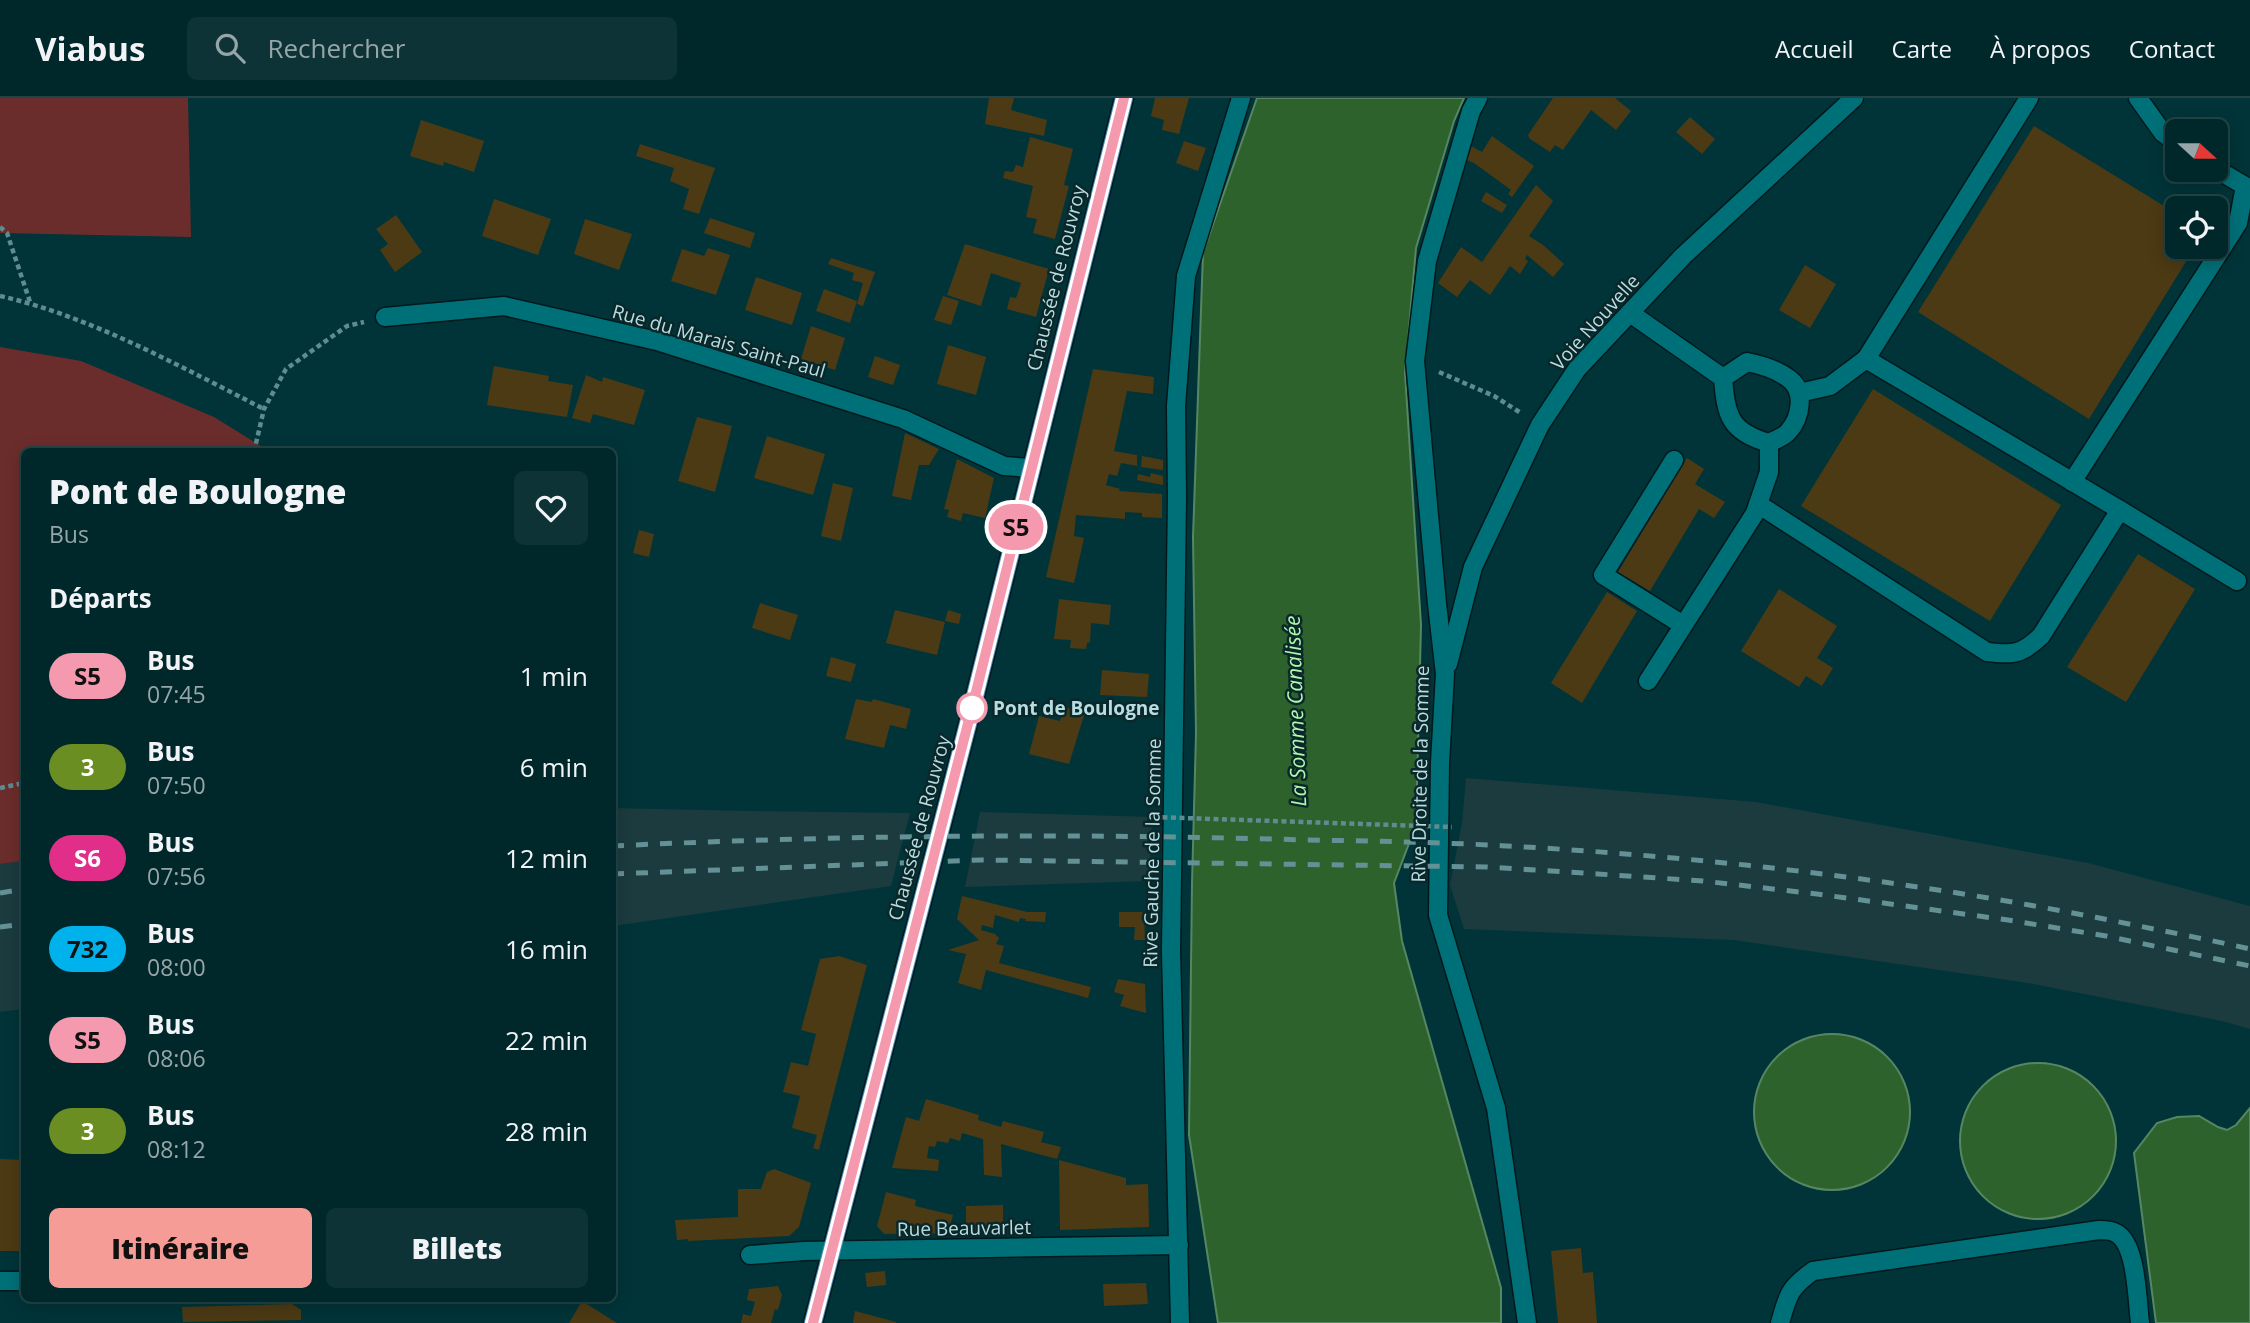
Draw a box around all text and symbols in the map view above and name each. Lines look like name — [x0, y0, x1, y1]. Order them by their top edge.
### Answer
search box — [187, 17, 677, 80]
text: Viabus — [35, 26, 145, 71]
icon: search — [211, 29, 249, 67]
text: Rechercher — [267, 30, 405, 66]
text: Accueil — [1775, 32, 1854, 65]
text: Carte — [1892, 32, 1952, 65]
text: À propos — [1990, 32, 2091, 65]
text: Contact — [2129, 32, 2215, 65]
north arrow — [2165, 119, 2228, 182]
map controls — [2165, 119, 2228, 259]
street label: Chaussée de Rouvroy — [1020, 182, 1092, 374]
button: locate — [2165, 196, 2228, 259]
street label: Voie Nouvelle — [1545, 268, 1645, 376]
street label: Rue du Marais Saint-Paul — [609, 298, 829, 384]
text: Pont de Boulogne — [49, 469, 347, 514]
button: heart — [514, 471, 588, 545]
line badge: S5 — [984, 504, 1048, 550]
text: S5 — [1003, 510, 1029, 543]
text: Bus — [49, 518, 89, 550]
text: Départs — [49, 580, 152, 616]
water label: La Somme Canalisée — [1278, 615, 1312, 807]
text: Bus — [147, 642, 194, 678]
text: 1 min — [520, 658, 588, 694]
text: S5 — [74, 659, 101, 692]
street label: Rive Droite de la Somme — [1405, 665, 1435, 883]
text: 07:45 — [147, 678, 206, 710]
marker: Pont de Boulogne — [957, 693, 987, 723]
place label: Pont de Boulogne — [993, 695, 1160, 721]
street label: Chaussée de Rouvroy — [882, 732, 956, 923]
text: Bus — [147, 733, 194, 769]
street label: Rive Gauche de la Somme — [1137, 738, 1167, 968]
text: 6 min — [520, 749, 588, 785]
text: 3 — [81, 750, 94, 783]
text: 07:50 — [147, 769, 206, 801]
text: Bus — [147, 824, 194, 860]
text: 12 min — [505, 840, 588, 876]
text: S6 — [74, 841, 101, 874]
text: 07:56 — [147, 860, 206, 892]
text: Bus — [147, 915, 194, 951]
text: 16 min — [505, 931, 588, 967]
text: 732 — [67, 932, 108, 965]
text: 08:00 — [147, 951, 206, 983]
text: Bus — [147, 1006, 194, 1042]
text: 22 min — [505, 1022, 588, 1058]
text: S5 — [74, 1023, 101, 1056]
text: 08:06 — [147, 1042, 206, 1074]
text: Bus — [147, 1097, 194, 1133]
text: 28 min — [505, 1113, 588, 1149]
text: 3 — [81, 1114, 94, 1147]
text: 08:12 — [147, 1133, 206, 1165]
button: Itinéraire — [49, 1208, 312, 1288]
button: Billets — [326, 1208, 588, 1288]
street label: Rue Beauvarlet — [897, 1214, 1032, 1242]

